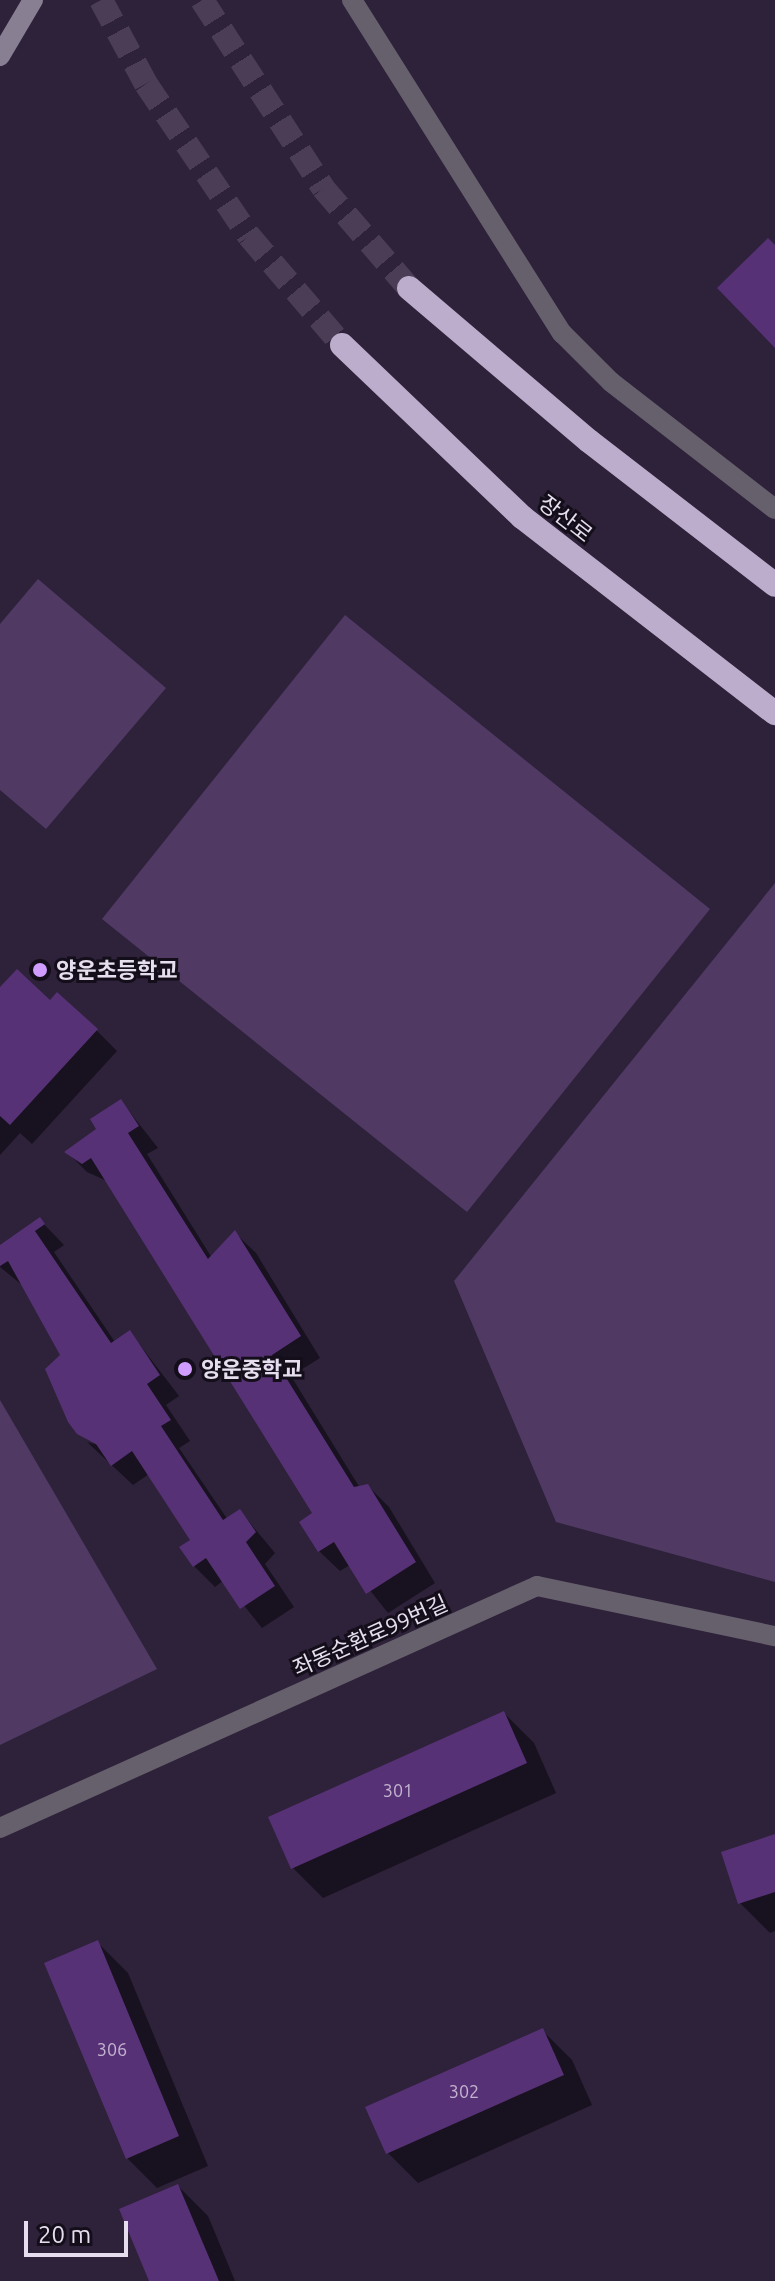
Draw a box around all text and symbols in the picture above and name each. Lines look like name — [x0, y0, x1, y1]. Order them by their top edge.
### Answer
street label: 장산로 — [534, 489, 598, 547]
place label: 양운초등학교 — [56, 957, 177, 983]
marker: 양운초등학교 — [31, 961, 49, 979]
place label: 양운중학교 — [201, 1356, 302, 1382]
marker: 양운중학교 — [176, 1360, 194, 1378]
street label: 좌동순환로99번길 — [289, 1589, 451, 1681]
house number: 301 — [383, 1779, 413, 1801]
house number: 306 — [97, 2038, 127, 2060]
house number: 302 — [449, 2080, 479, 2102]
scale bar — [28, 2205, 132, 2255]
text: 20 m — [38, 2221, 91, 2248]

